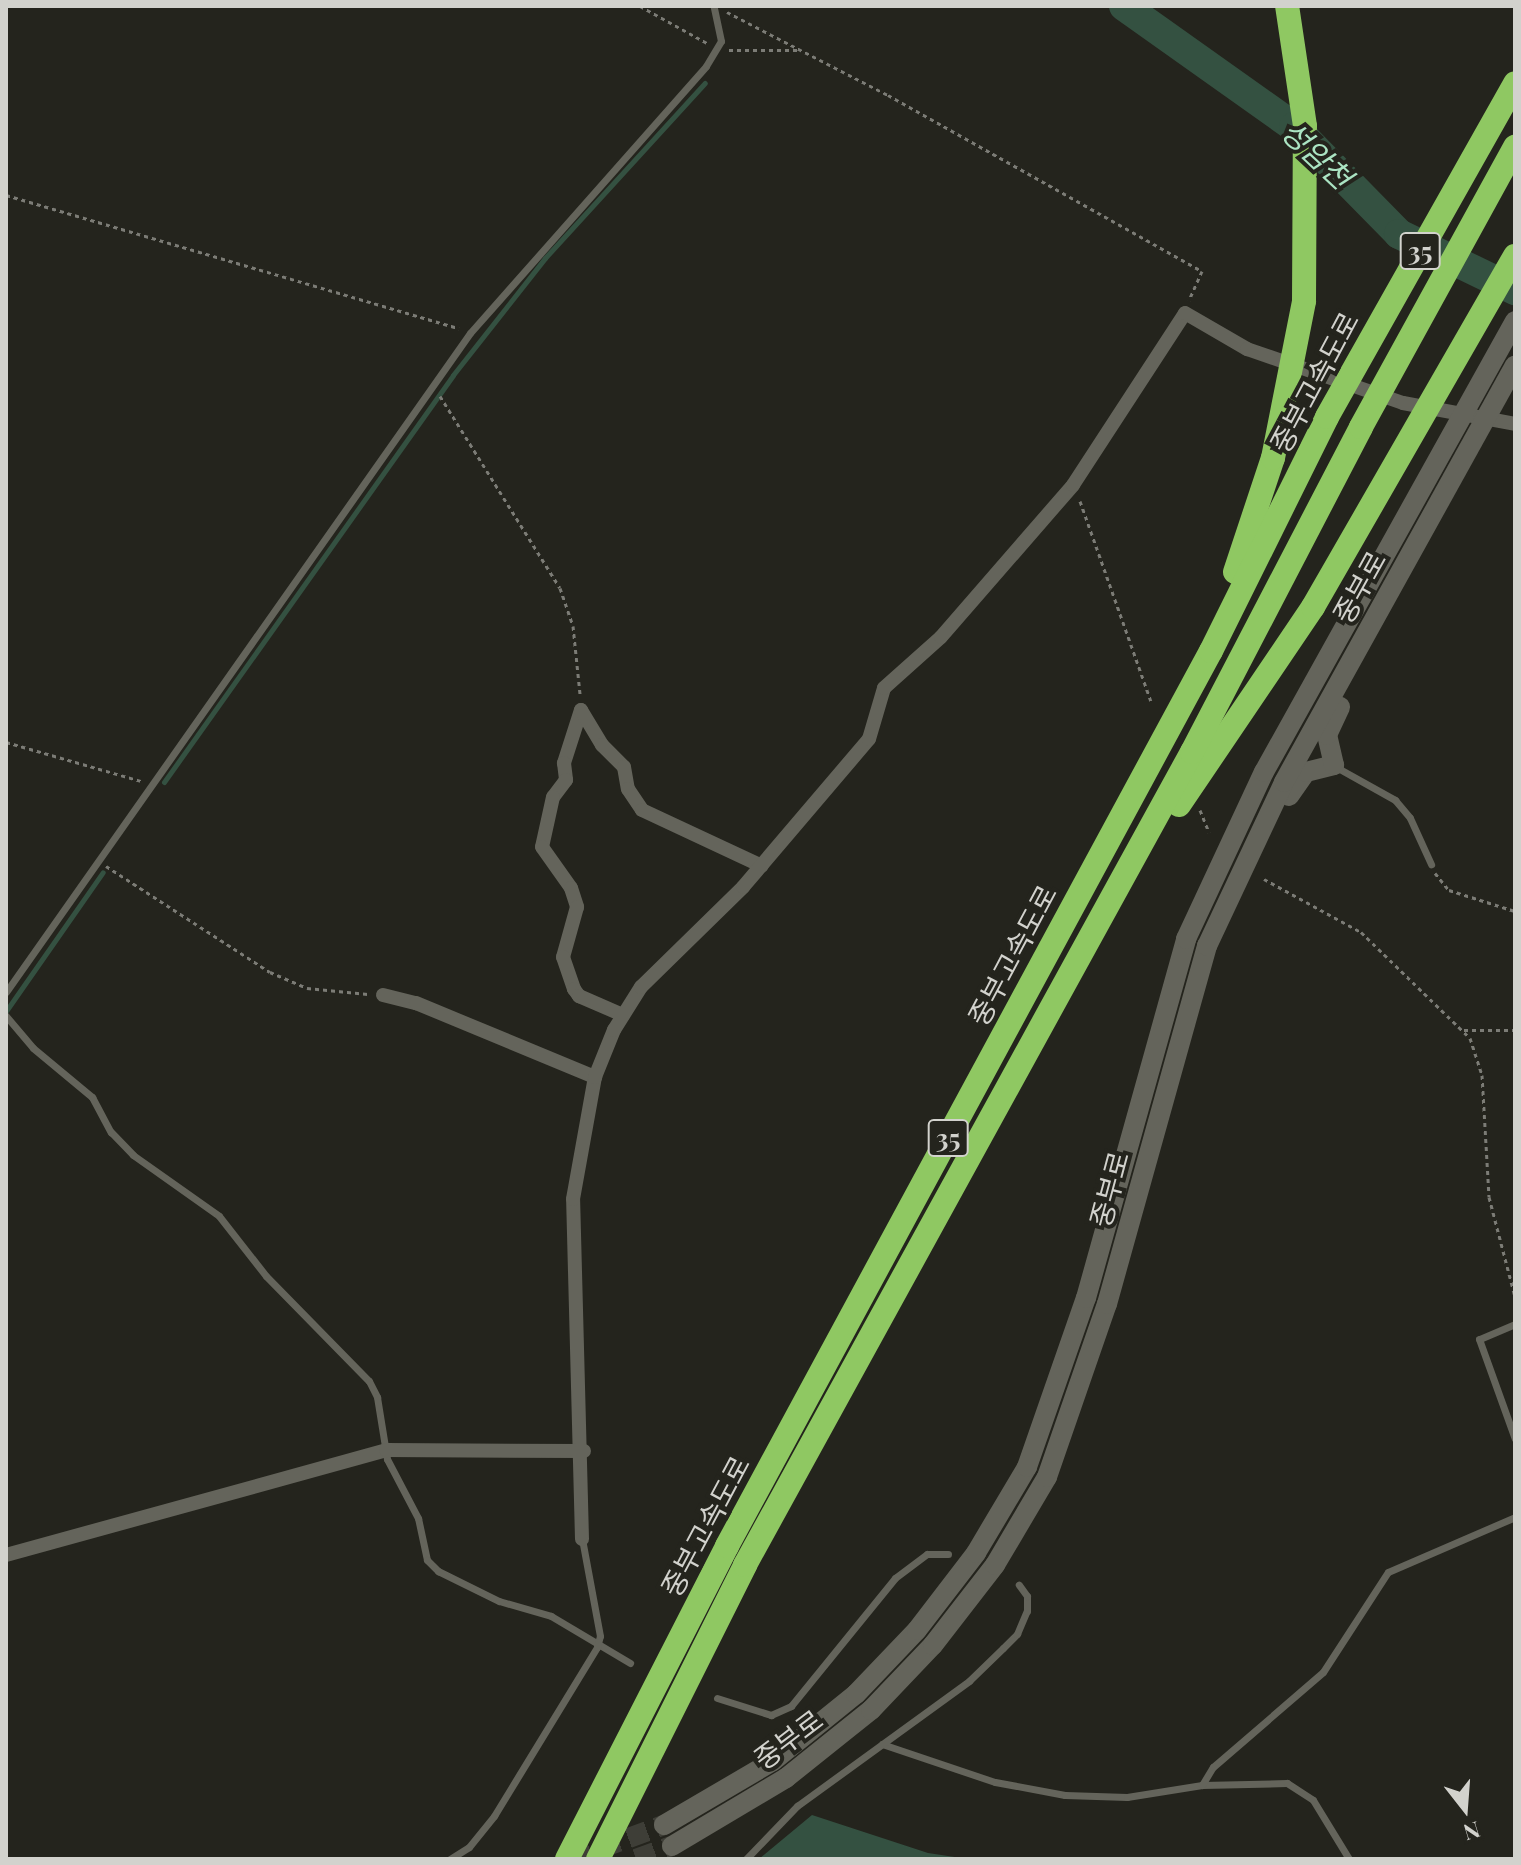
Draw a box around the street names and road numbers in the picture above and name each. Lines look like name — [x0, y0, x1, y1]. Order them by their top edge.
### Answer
road number: 35 — [1398, 229, 1442, 273]
street label: 중부고속도로 — [1263, 306, 1365, 458]
street label: 중부로 — [1326, 545, 1392, 629]
street label: 중부고속도로 — [961, 879, 1063, 1031]
road number: 35 — [926, 1116, 970, 1160]
street label: 중부로 — [1083, 1147, 1135, 1231]
street label: 중부고속도로 — [654, 1450, 756, 1602]
street label: 중부로 — [747, 1702, 829, 1776]

